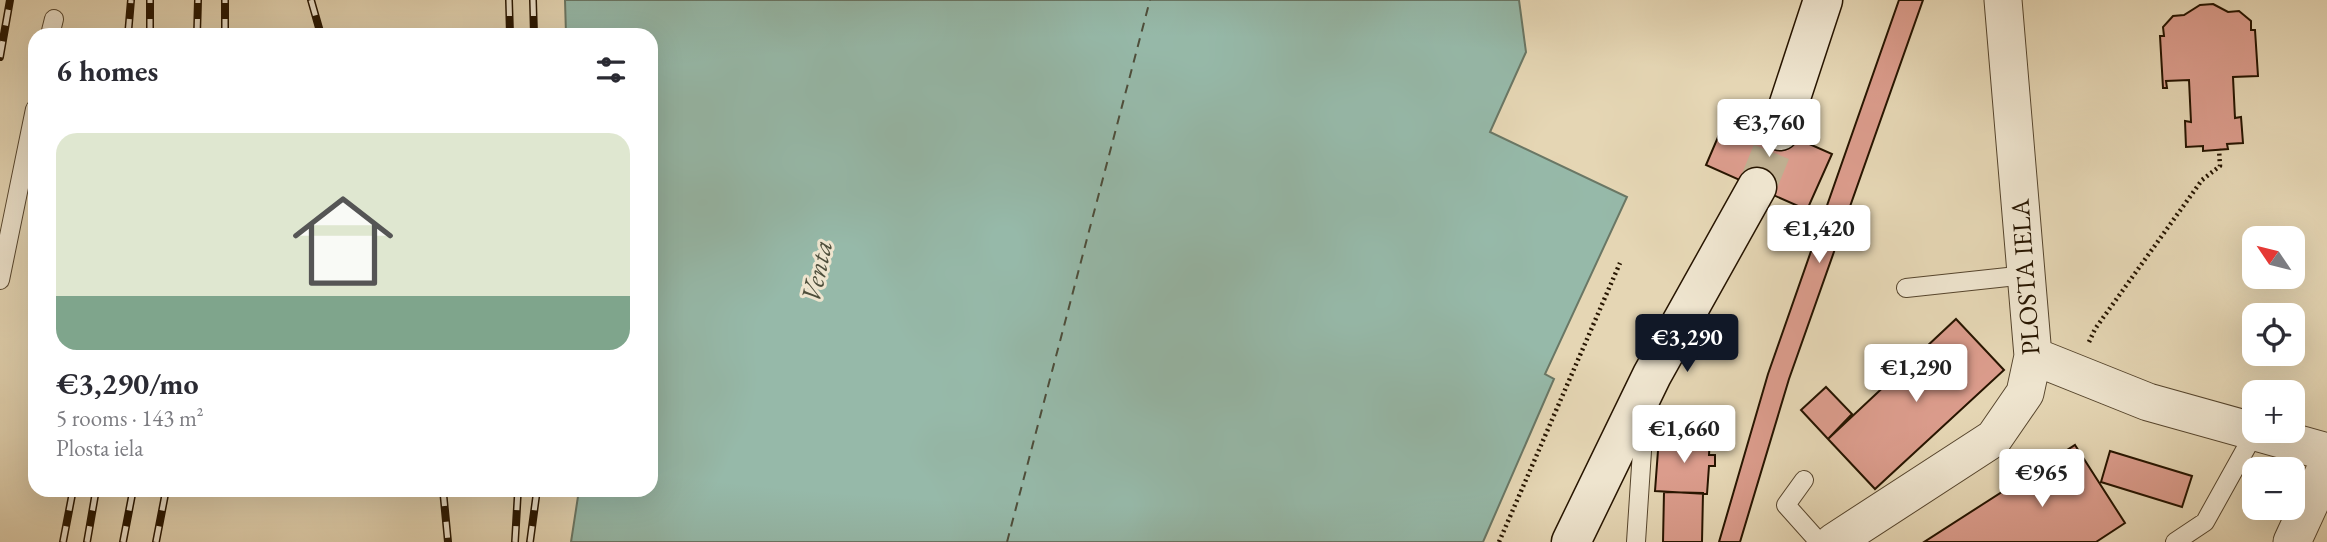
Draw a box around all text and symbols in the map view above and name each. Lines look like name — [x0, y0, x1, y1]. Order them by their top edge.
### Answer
text: 6 homes — [56, 51, 158, 90]
icon: filters — [592, 51, 630, 89]
pin: €3,760 — [1712, 100, 1826, 159]
text: €3,760 — [1733, 107, 1805, 137]
icon: home — [280, 178, 406, 304]
street label: PLOSTA IELA — [2003, 197, 2047, 356]
pin: €1,420 — [1762, 205, 1876, 265]
text: €1,420 — [1783, 213, 1855, 243]
north arrow — [2242, 226, 2305, 289]
map controls — [2242, 226, 2305, 520]
water label: Venta — [792, 237, 840, 305]
button: locate — [2242, 303, 2305, 366]
pin: €3,290 — [1630, 314, 1744, 374]
text: €3,290 — [1651, 322, 1723, 352]
pin: €1,290 — [1859, 344, 1973, 404]
text: €1,290 — [1880, 352, 1952, 382]
text: €3,290/mo — [56, 364, 199, 403]
button: + — [2242, 380, 2305, 443]
text: 5 rooms · 143 m² — [56, 403, 204, 433]
pin: €1,660 — [1627, 406, 1741, 465]
text: €1,660 — [1648, 413, 1720, 443]
text: Plosta iela — [56, 433, 143, 463]
pin: €965 — [2001, 449, 2083, 509]
text: €965 — [2015, 457, 2069, 487]
button: − — [2242, 457, 2305, 520]

